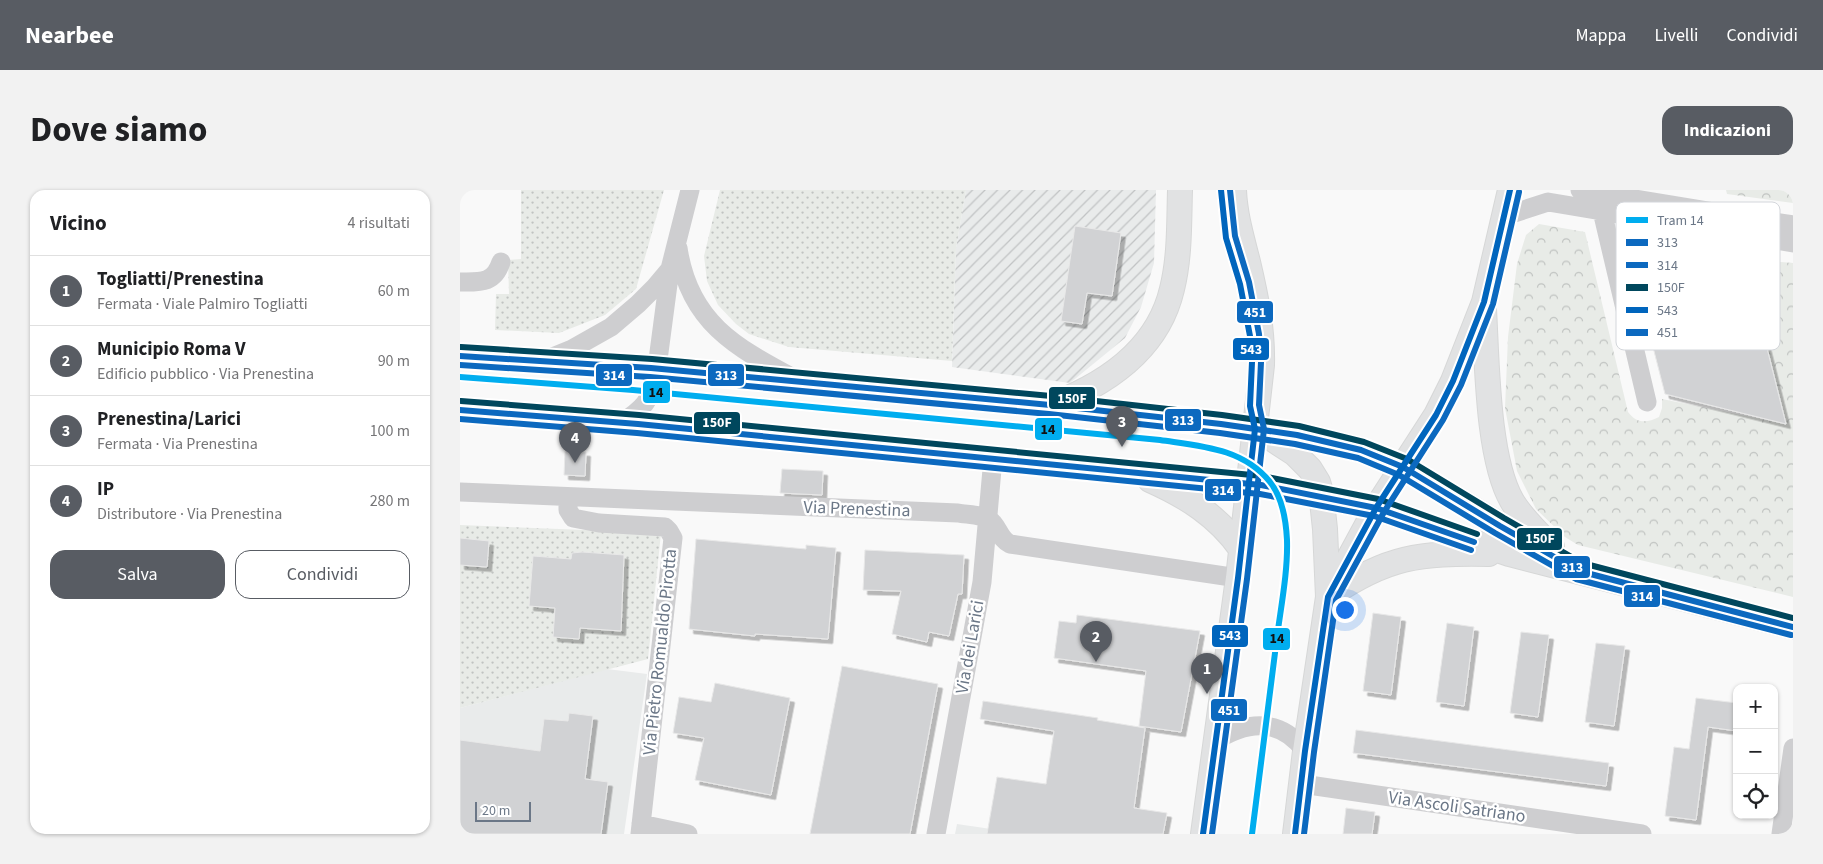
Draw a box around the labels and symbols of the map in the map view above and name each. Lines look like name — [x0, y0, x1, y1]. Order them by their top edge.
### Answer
legend — [1616, 202, 1780, 350]
text: Tram 14 — [1657, 211, 1704, 231]
text: 313 — [1657, 233, 1678, 253]
text: 314 — [1657, 256, 1678, 276]
text: 150F — [1657, 278, 1685, 298]
line badge: 451 — [1236, 300, 1274, 324]
text: 543 — [1657, 301, 1678, 321]
text: 451 — [1244, 303, 1266, 323]
text: 451 — [1657, 323, 1678, 343]
line badge: 543 — [1232, 337, 1270, 361]
text: 543 — [1240, 340, 1262, 360]
line badge: 314 — [595, 363, 633, 387]
line badge: 313 — [707, 363, 745, 387]
text: 314 — [603, 366, 626, 386]
text: 313 — [715, 366, 737, 386]
line badge: 14 — [642, 380, 671, 404]
text: 14 — [649, 383, 664, 403]
line badge: 150F — [1048, 386, 1096, 410]
text: 150F — [1057, 389, 1087, 409]
pin: 3 — [1106, 406, 1138, 447]
line badge: 313 — [1164, 408, 1202, 432]
line badge: 150F — [693, 411, 741, 435]
text: 313 — [1172, 411, 1194, 431]
text: 150F — [702, 413, 732, 433]
line badge: 14 — [1034, 417, 1063, 441]
text: 14 — [1041, 420, 1056, 440]
pin: 4 — [559, 422, 591, 463]
line badge: 314 — [1204, 478, 1242, 502]
text: 314 — [1212, 481, 1235, 501]
street label: Via Prenestina — [803, 495, 911, 523]
line badge: 150F — [1516, 527, 1563, 551]
text: 150F — [1525, 529, 1555, 549]
street label: Via Pietro Romualdo Pirotta — [637, 548, 683, 756]
line badge: 313 — [1553, 555, 1591, 579]
text: 313 — [1561, 558, 1583, 578]
line badge: 314 — [1623, 584, 1661, 608]
text: 314 — [1631, 587, 1654, 607]
your location — [1332, 597, 1358, 623]
street label: Via dei Larici — [949, 598, 991, 696]
pin: 2 — [1080, 621, 1112, 662]
line badge: 543 — [1211, 624, 1249, 648]
text: 543 — [1219, 626, 1241, 646]
line badge: 14 — [1262, 627, 1291, 651]
text: 14 — [1270, 629, 1285, 649]
pin: 1 — [1191, 653, 1223, 694]
line badge: 451 — [1210, 698, 1248, 722]
text: 451 — [1218, 701, 1240, 721]
street label: Via Ascoli Satriano — [1387, 785, 1527, 829]
scale bar — [475, 799, 531, 822]

